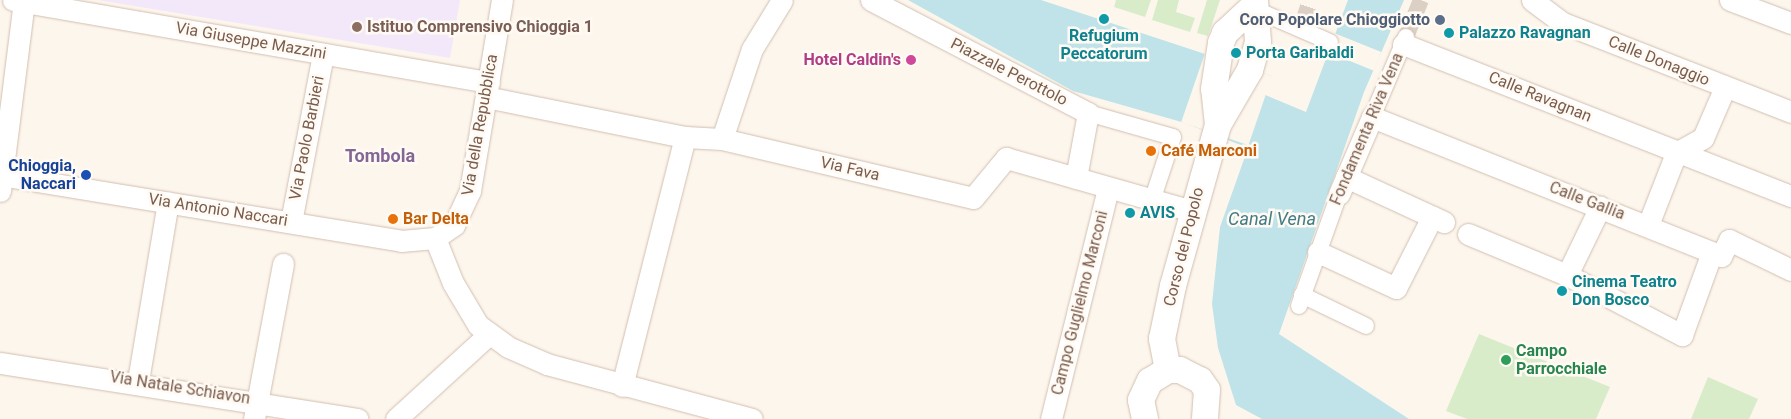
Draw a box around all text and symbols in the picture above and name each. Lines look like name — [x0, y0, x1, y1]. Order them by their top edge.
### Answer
place label: Coro Popolare Chioggiotto — [1240, 10, 1430, 30]
marker: Refugium Peccatorum — [1098, 13, 1110, 25]
marker: Coro Popolare Chioggiotto — [1434, 14, 1446, 26]
place label: Istituo Comprensivo Chioggia 1 — [367, 17, 593, 37]
street label: Via Giuseppe Mazzini — [174, 18, 328, 64]
marker: Istituo Comprensivo Chioggia 1 — [351, 21, 363, 33]
place label: Palazzo Ravagnan — [1459, 23, 1591, 43]
place label: Refugium Peccatorum — [1060, 26, 1148, 64]
marker: Palazzo Ravagnan — [1443, 27, 1455, 39]
street label: Calle Donaggio — [1606, 32, 1712, 90]
street label: Piazzale Perottolo — [947, 34, 1071, 110]
place label: Porta Garibaldi — [1246, 43, 1354, 63]
marker: Porta Garibaldi — [1230, 47, 1242, 59]
place label: Hotel Caldin's — [804, 50, 901, 70]
street label: Fondamenta Riva Vena — [1326, 50, 1408, 208]
street label: Via della Repubblica — [458, 53, 502, 197]
marker: Hotel Caldin's — [905, 54, 917, 66]
street label: Calle Ravagnan — [1486, 68, 1594, 126]
street label: Via Paolo Barbieri — [286, 74, 328, 202]
place label: Café Marconi — [1161, 141, 1257, 161]
district label: Tombola — [345, 145, 415, 167]
marker: Café Marconi — [1145, 145, 1157, 157]
street label: Via Fava — [818, 153, 882, 185]
place label: Chioggia, Naccari — [8, 156, 76, 194]
marker: Chioggia, Naccari — [80, 169, 92, 181]
street label: Calle Gallia — [1547, 178, 1627, 224]
street label: Corso del Popolo — [1160, 186, 1208, 308]
street label: Via Antonio Naccari — [147, 189, 289, 231]
place label: AVIS — [1140, 203, 1175, 223]
marker: AVIS — [1124, 207, 1136, 219]
water label: Canal Vena — [1228, 208, 1316, 230]
place label: Bar Delta — [403, 209, 469, 229]
street label: Campo Guglielmo Marconi — [1048, 209, 1112, 397]
marker: Bar Delta — [387, 213, 399, 225]
place label: Cinema Teatro Don Bosco — [1572, 272, 1677, 310]
marker: Cinema Teatro Don Bosco — [1556, 285, 1568, 297]
place label: Campo Parrocchiale — [1516, 341, 1607, 379]
marker: Campo Parrocchiale — [1500, 354, 1512, 366]
street label: Via Natale Schiavon — [108, 367, 252, 409]

